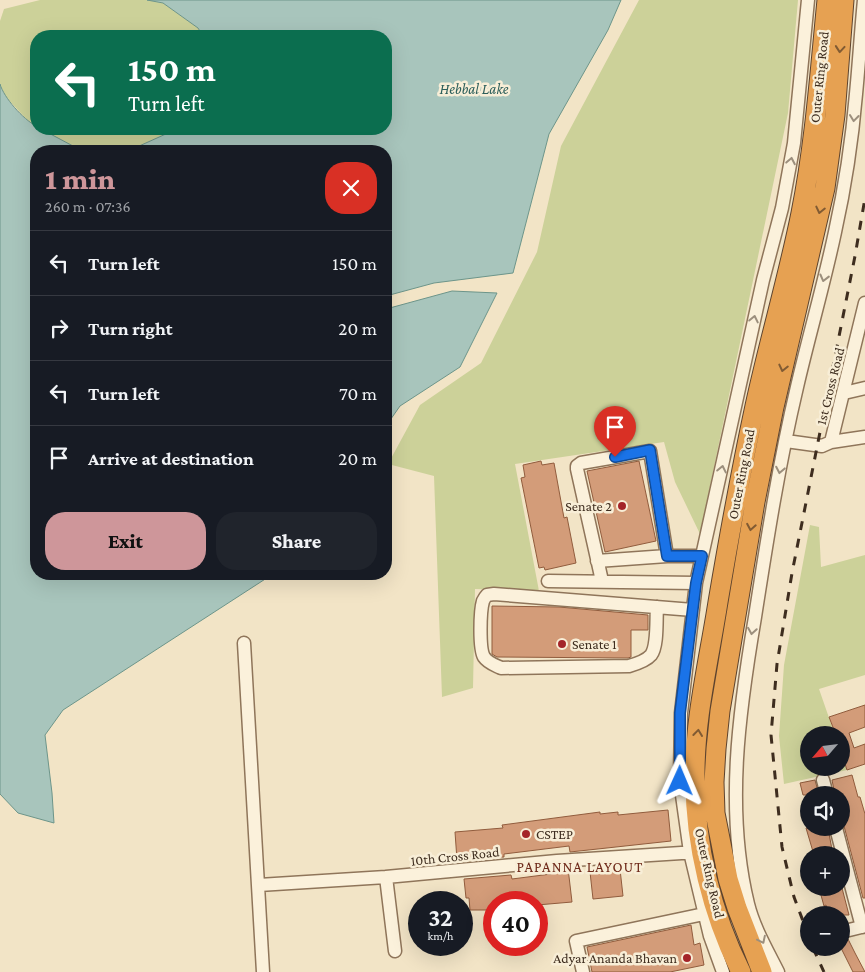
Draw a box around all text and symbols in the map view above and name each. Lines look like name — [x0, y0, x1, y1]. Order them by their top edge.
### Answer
street label: Outer Ring Road — [806, 30, 832, 123]
one-way arrow — [835, 45, 846, 53]
icon: left — [45, 50, 110, 115]
text: 150 m — [128, 50, 216, 89]
water label: Hebbal Lake — [439, 81, 509, 97]
text: Turn left — [128, 91, 205, 116]
one-way arrow — [849, 115, 860, 123]
one-way arrow — [785, 157, 796, 165]
text: 1 min — [45, 162, 115, 195]
button: close — [325, 162, 377, 214]
text: 260 m · 07:36 — [45, 198, 131, 215]
one-way arrow — [815, 205, 826, 214]
icon: left — [45, 249, 73, 277]
text: Turn left — [88, 253, 160, 274]
text: 150 m — [332, 253, 377, 274]
one-way arrow — [819, 273, 830, 282]
icon: right — [45, 314, 73, 342]
one-way arrow — [749, 315, 759, 324]
text: Turn right — [88, 318, 173, 339]
text: 20 m — [338, 318, 377, 339]
street label: 1st Cross Road — [813, 345, 848, 426]
one-way arrow — [778, 363, 789, 372]
icon: left — [45, 379, 73, 407]
text: Turn left — [88, 383, 160, 404]
text: 70 m — [339, 383, 377, 404]
pin — [594, 406, 636, 457]
icon: arrive — [601, 413, 629, 441]
street label: Outer Ring Road — [724, 427, 758, 521]
icon: arrive — [45, 444, 73, 472]
text: Arrive at destination — [88, 448, 254, 469]
text: 20 m — [338, 448, 377, 469]
one-way arrow — [716, 465, 727, 473]
one-way arrow — [775, 466, 785, 475]
place label: Senate 2 — [565, 498, 612, 514]
marker: Senate 2 — [616, 500, 628, 512]
button: Exit — [45, 512, 206, 570]
button: Share — [216, 512, 377, 570]
one-way arrow — [746, 523, 756, 531]
one-way arrow — [748, 626, 758, 635]
place label: Senate 1 — [572, 636, 617, 652]
marker: Senate 1 — [556, 638, 568, 650]
north arrow — [800, 726, 850, 776]
map controls — [800, 726, 850, 956]
one-way arrow — [692, 729, 703, 737]
position arrow — [653, 754, 705, 806]
button: sound — [800, 786, 850, 836]
place label: CSTEP — [536, 826, 573, 842]
street label: Outer Ring Road — [692, 826, 728, 920]
marker: CSTEP — [520, 828, 532, 840]
street label: 10th Cross Road — [410, 843, 501, 869]
button: + — [800, 846, 850, 896]
district label: PAPANNA LAYOUT — [517, 859, 643, 875]
speed limit sign: 40 — [483, 891, 548, 956]
text: 32 — [428, 904, 453, 931]
button: − — [800, 906, 850, 956]
text: km/h — [428, 929, 453, 943]
one-way arrow — [756, 935, 766, 944]
place label: Adyar Ananda Bhavan — [553, 950, 677, 966]
marker: Adyar Ananda Bhavan — [681, 952, 693, 964]

